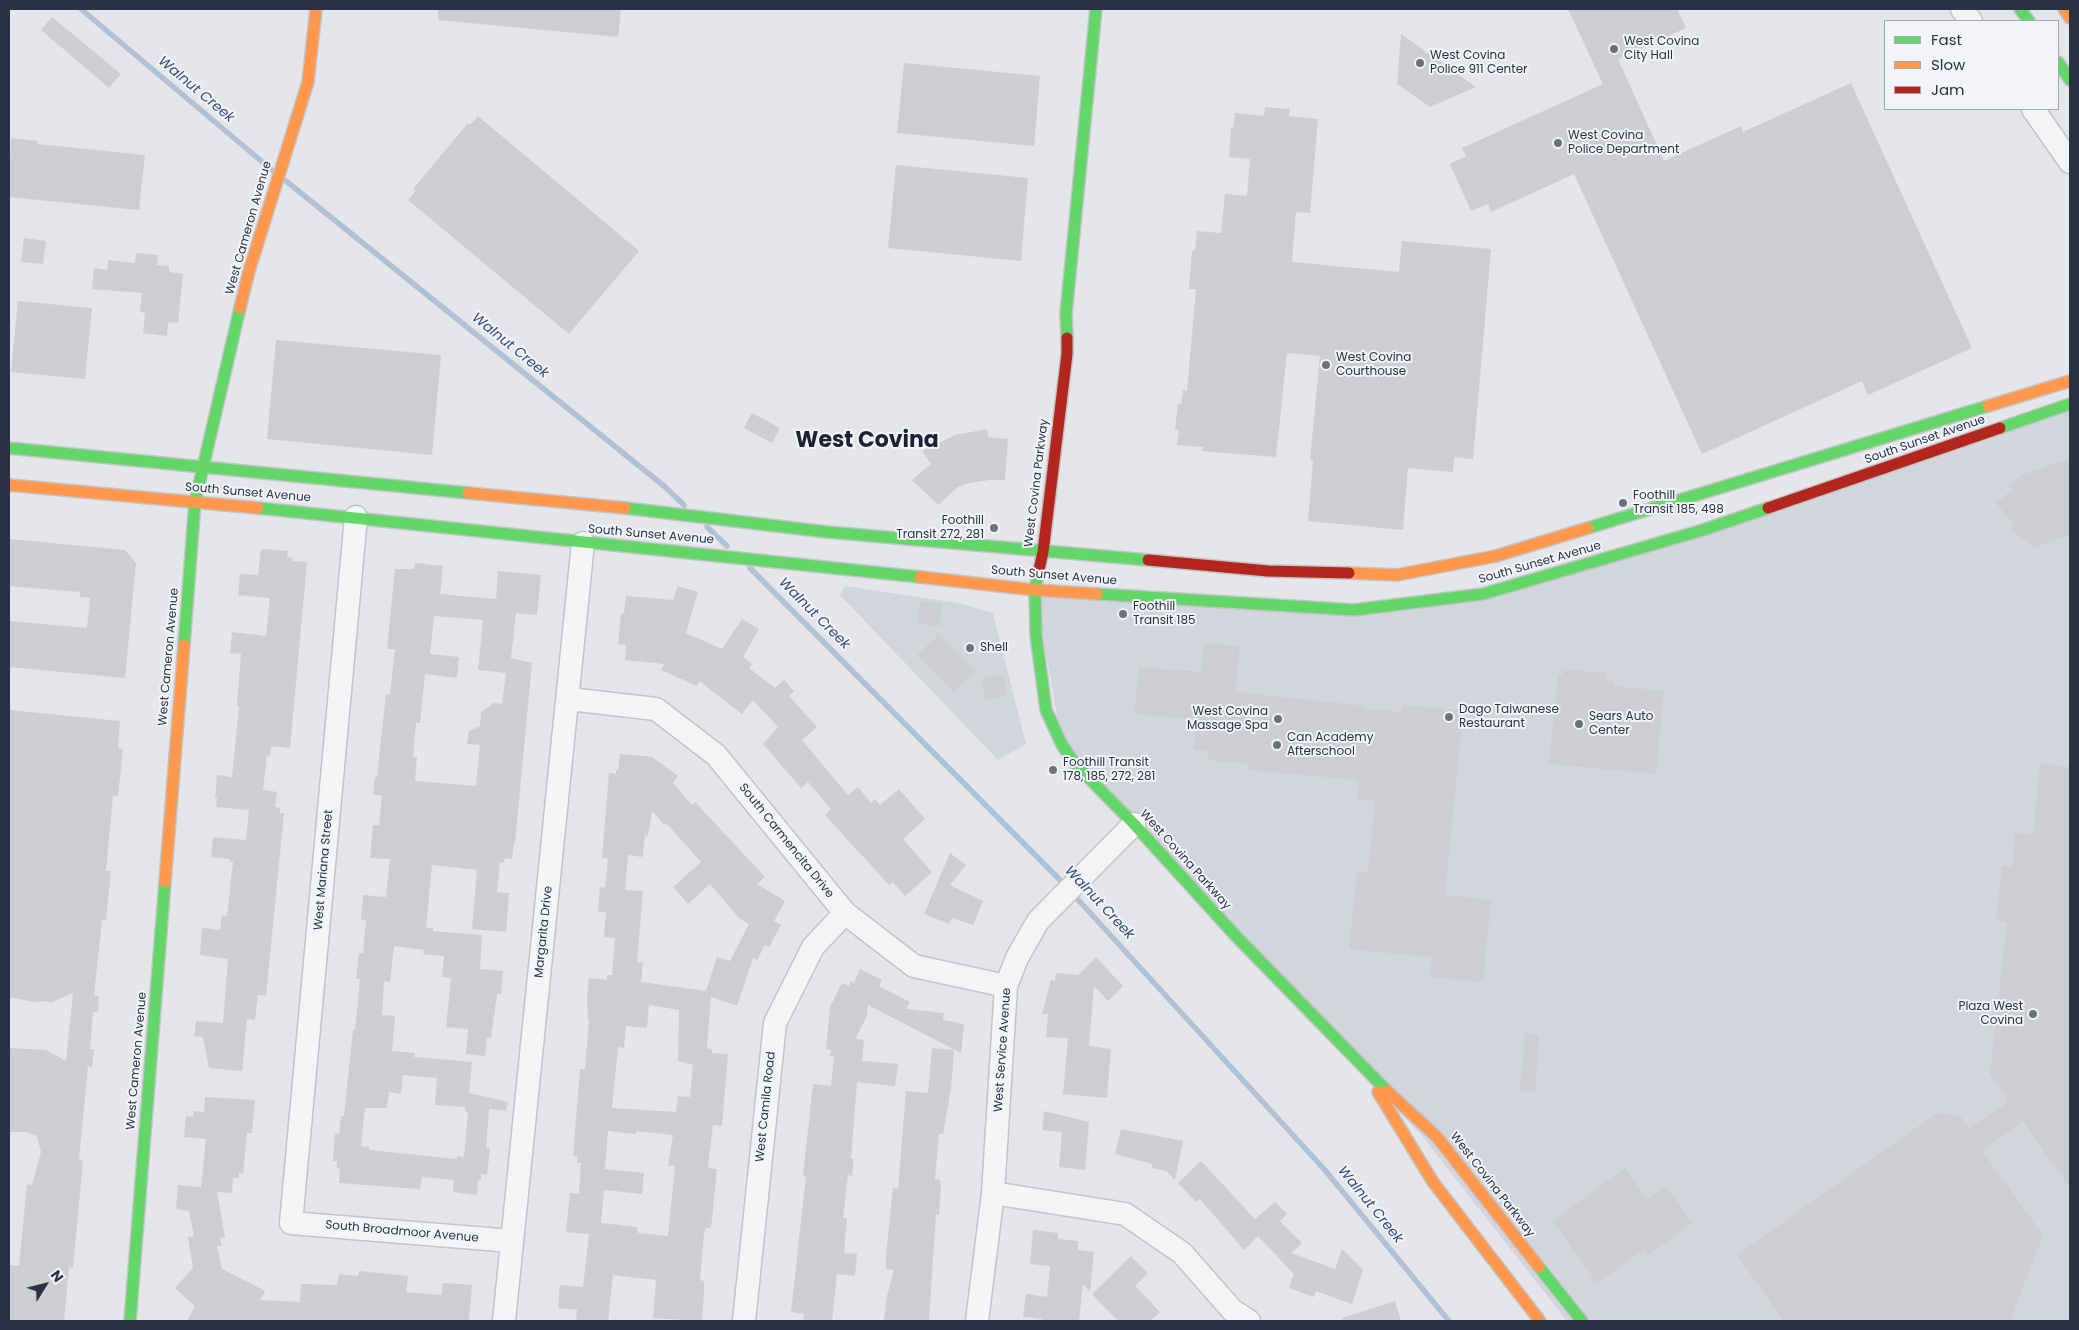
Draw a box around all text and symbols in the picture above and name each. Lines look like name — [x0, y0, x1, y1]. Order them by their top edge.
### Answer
legend — [1884, 20, 2059, 110]
text: Fast — [1931, 29, 1962, 50]
place label: West Covina City Hall — [1624, 35, 1699, 63]
marker: West Covina City Hall — [1608, 43, 1620, 55]
place label: West Covina Police 911 Center — [1430, 49, 1528, 77]
water label: Walnut Creek — [154, 53, 238, 127]
text: Slow — [1931, 54, 1965, 75]
marker: West Covina Police 911 Center — [1414, 57, 1426, 69]
text: Jam — [1931, 79, 1965, 100]
place label: West Covina Police Department — [1568, 129, 1679, 157]
marker: West Covina Police Department — [1552, 137, 1564, 149]
street label: West Cameron Avenue — [223, 160, 275, 296]
water label: Walnut Creek — [468, 310, 552, 382]
place label: West Covina Courthouse — [1336, 351, 1411, 379]
marker: West Covina Courthouse — [1320, 359, 1332, 371]
street label: South Sunset Avenue — [1863, 413, 1987, 467]
street label: West Covina Parkway — [1022, 418, 1052, 548]
district label: West Covina — [795, 428, 939, 454]
street label: South Sunset Avenue — [184, 480, 312, 506]
place label: Foothill Transit 185, 498 — [1633, 489, 1724, 517]
marker: Foothill Transit 185, 498 — [1617, 497, 1629, 509]
place label: Foothill Transit 272, 281 — [896, 514, 984, 542]
street label: South Sunset Avenue — [587, 522, 715, 548]
marker: Foothill Transit 272, 281 — [988, 522, 1000, 534]
street label: South Sunset Avenue — [1477, 539, 1603, 587]
street label: South Sunset Avenue — [990, 563, 1118, 589]
water label: Walnut Creek — [775, 575, 853, 653]
street label: West Cameron Avenue — [156, 588, 182, 726]
place label: Foothill Transit 185 — [1133, 600, 1195, 628]
marker: Foothill Transit 185 — [1117, 608, 1129, 620]
place label: Shell — [980, 641, 1008, 655]
marker: Shell — [964, 642, 976, 654]
place label: Dago Taiwanese Restaurant — [1459, 703, 1559, 731]
place label: West Covina Massage Spa — [1187, 705, 1268, 733]
place label: Sears Auto Center — [1589, 710, 1653, 738]
marker: Dago Taiwanese Restaurant — [1443, 711, 1455, 723]
marker: West Covina Massage Spa — [1272, 713, 1284, 725]
marker: Sears Auto Center — [1573, 718, 1585, 730]
place label: Can Academy Afterschool — [1287, 731, 1373, 759]
marker: Can Academy Afterschool — [1271, 739, 1283, 751]
place label: Foothill Transit 178, 185, 272, 281 — [1063, 756, 1155, 784]
marker: Foothill Transit 178, 185, 272, 281 — [1047, 764, 1059, 776]
street label: South Carmencita Drive — [735, 781, 837, 901]
street label: West Covina Parkway — [1136, 807, 1234, 913]
street label: West Mariana Street — [312, 809, 336, 931]
water label: Walnut Creek — [1061, 863, 1137, 943]
street label: Margarita Drive — [532, 885, 556, 979]
street label: West Service Avenue — [991, 987, 1015, 1113]
street label: West Cameron Avenue — [124, 992, 150, 1130]
place label: Plaza West Covina — [1958, 1000, 2023, 1028]
marker: Plaza West Covina — [2027, 1008, 2039, 1020]
street label: West Camila Road — [753, 1051, 779, 1163]
street label: West Covina Parkway — [1447, 1130, 1537, 1240]
water label: Walnut Creek — [1334, 1163, 1406, 1247]
street label: South Broadmoor Avenue — [325, 1218, 479, 1246]
north arrow — [20, 1260, 70, 1310]
text: N — [46, 1266, 68, 1286]

